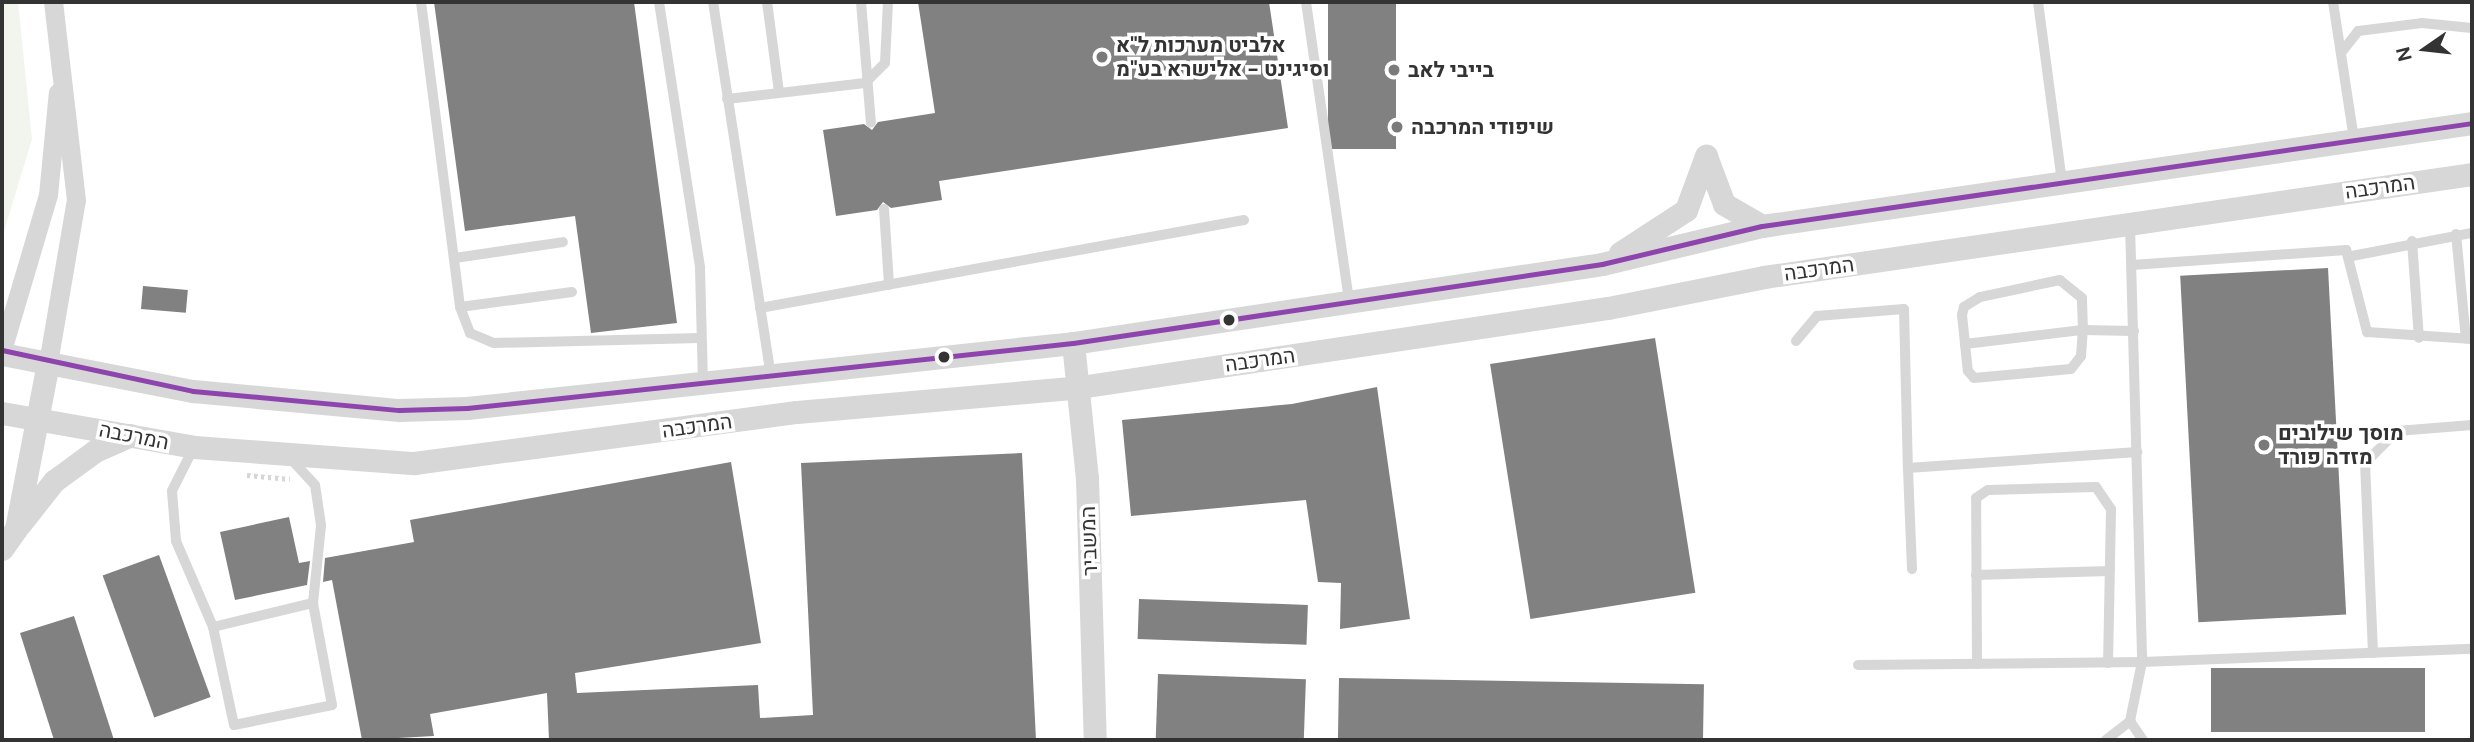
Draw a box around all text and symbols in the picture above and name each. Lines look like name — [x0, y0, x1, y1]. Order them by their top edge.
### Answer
north arrow — [2390, 14, 2460, 84]
place label: אלביט מערכות ל"א וסיגינט - אלישרא בע"מ — [1116, 32, 1329, 82]
text: N — [2390, 44, 2418, 64]
marker: אלביט מערכות ל"א וסיגינט - אלישרא בע"מ — [1094, 49, 1110, 65]
place label: בייבי לאב — [1408, 57, 1494, 83]
marker: בייבי לאב — [1386, 62, 1402, 78]
place label: שיפודי המרכבה — [1411, 114, 1554, 140]
marker: שיפודי המרכבה — [1389, 119, 1405, 135]
street label: המרכבה — [2343, 170, 2417, 204]
street label: המרכבה — [1782, 252, 1856, 286]
unlabelled marker — [1222, 313, 1236, 327]
street label: המרכבה — [1223, 343, 1297, 377]
unlabelled marker — [937, 350, 951, 364]
street label: המרכבה — [660, 409, 734, 443]
street label: המרכבה — [97, 417, 171, 455]
place label: מוסך שילובים מזדה פורד — [2278, 420, 2404, 470]
marker: מוסך שילובים מזדה פורד — [2256, 437, 2272, 453]
street label: המשביר — [1075, 506, 1103, 576]

